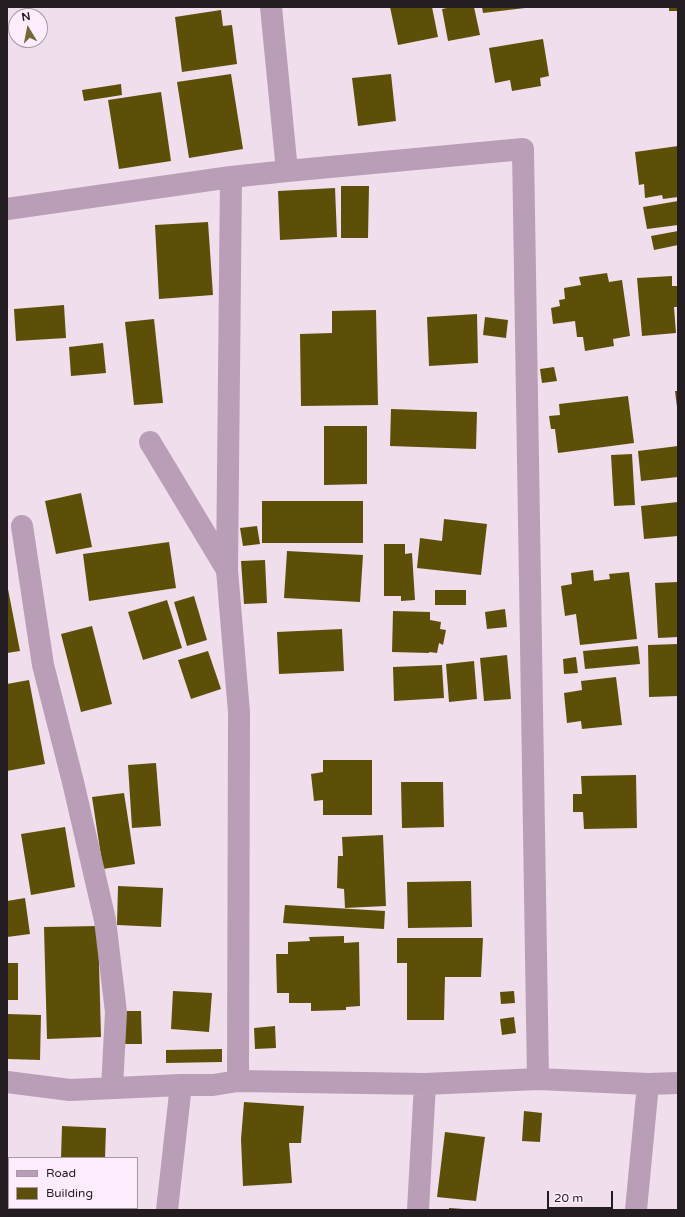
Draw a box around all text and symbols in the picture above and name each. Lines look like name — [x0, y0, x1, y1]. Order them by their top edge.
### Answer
north arrow — [8, 8, 48, 48]
text: N — [21, 10, 31, 24]
legend — [8, 1157, 138, 1209]
text: Road — [46, 1166, 76, 1180]
scale bar — [549, 1183, 615, 1209]
text: Building — [46, 1186, 93, 1200]
text: 20 m — [554, 1191, 583, 1205]

